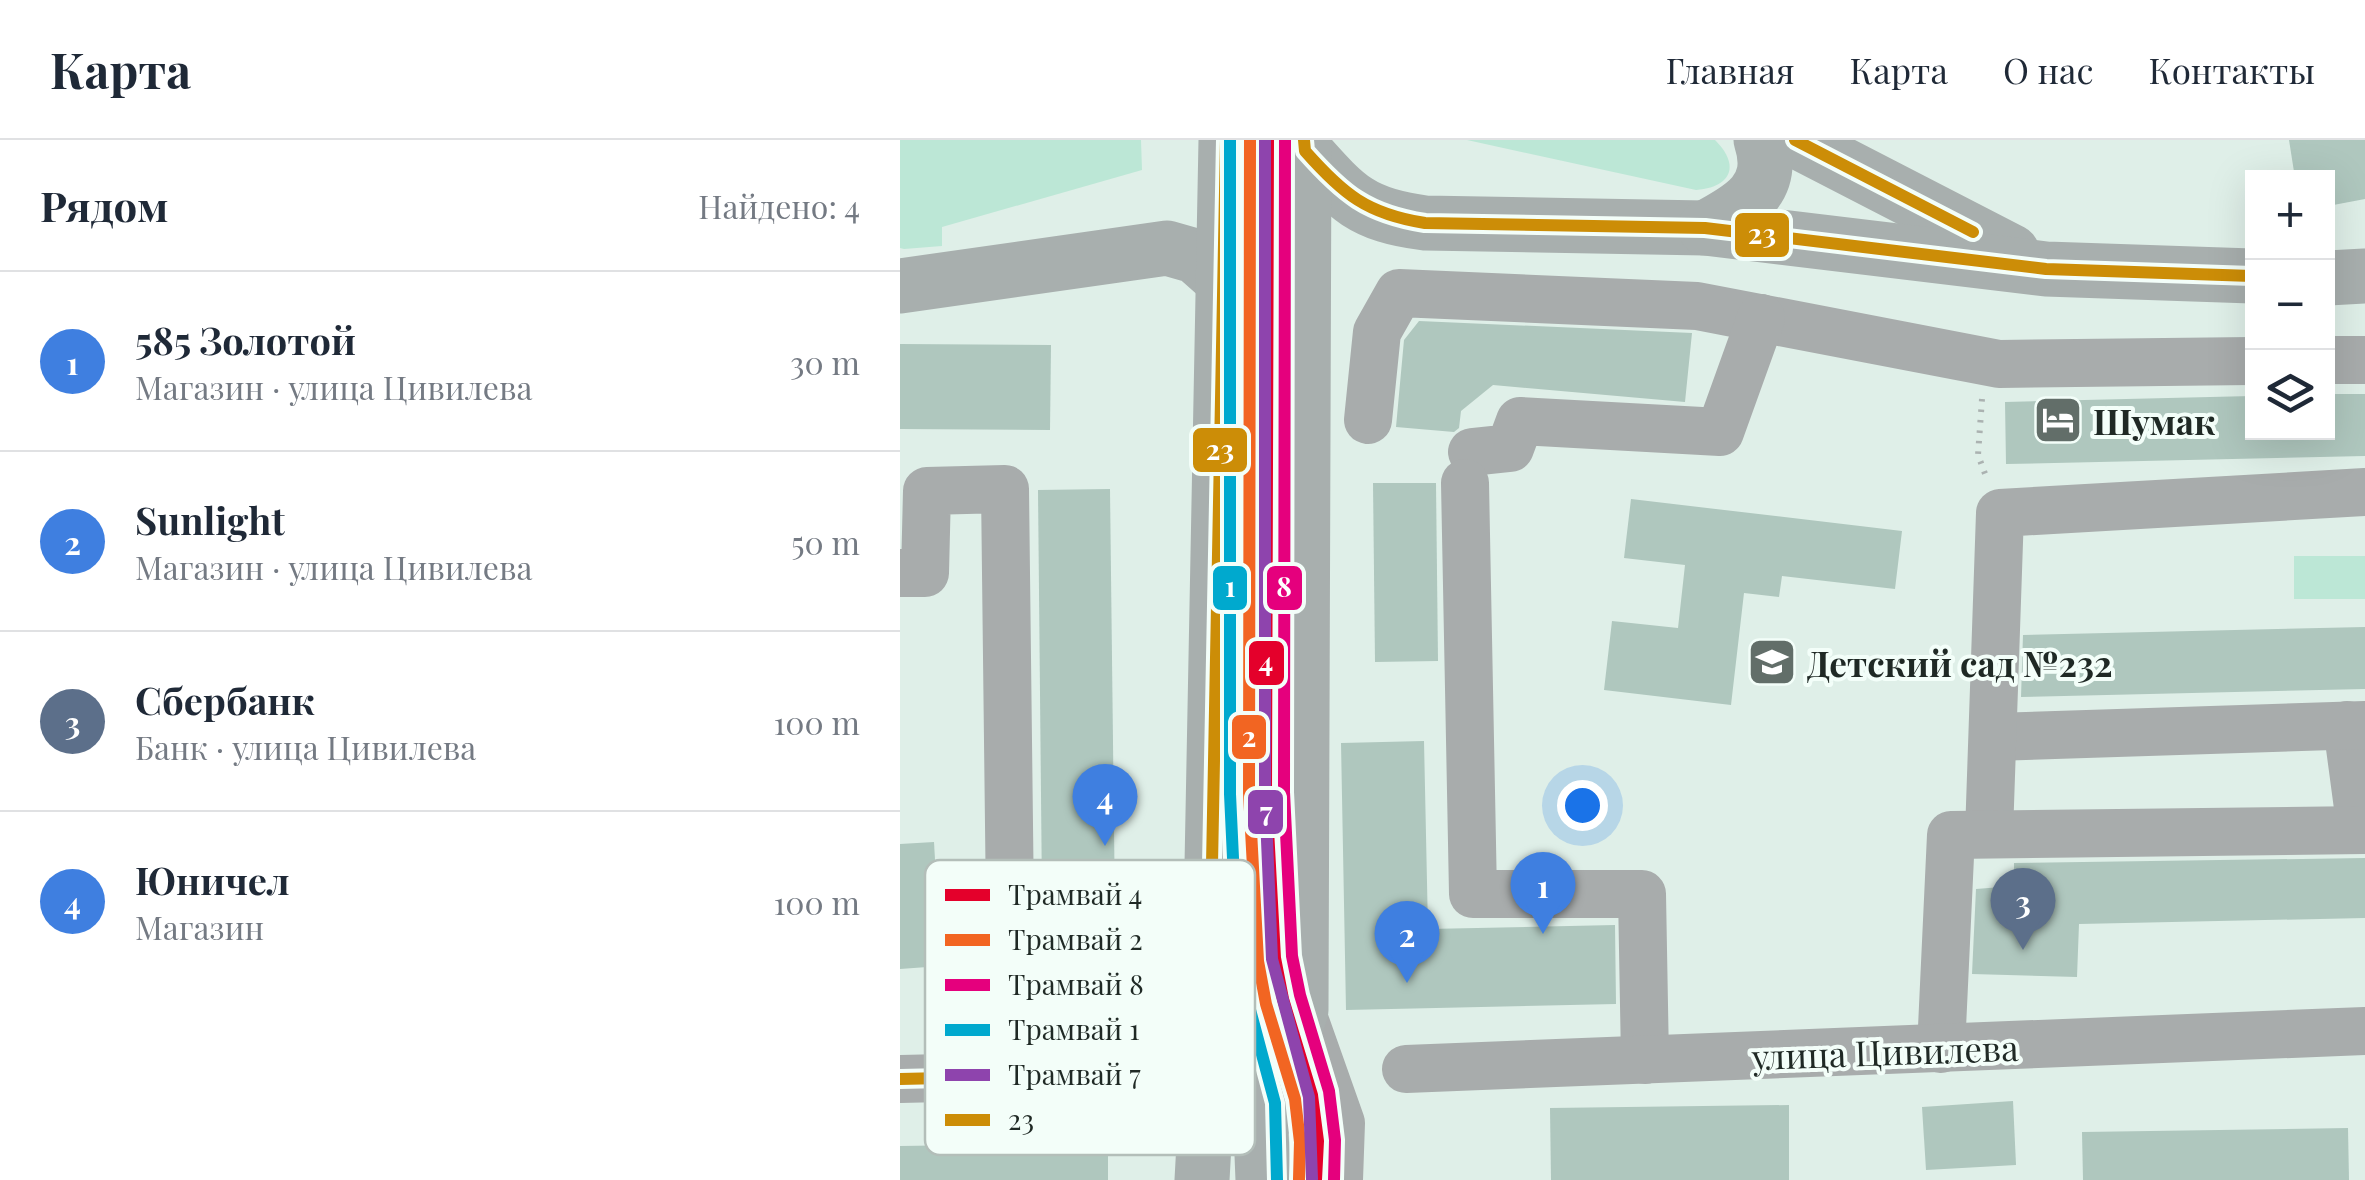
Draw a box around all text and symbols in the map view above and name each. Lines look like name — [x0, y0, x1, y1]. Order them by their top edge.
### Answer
text: Карта — [50, 37, 191, 101]
text: Главная — [1666, 46, 1795, 93]
text: Карта — [1850, 46, 1948, 93]
text: О нас — [2003, 46, 2093, 93]
text: Контакты — [2148, 46, 2315, 93]
map controls — [2245, 170, 2335, 440]
button: + — [2245, 170, 2335, 260]
text: Рядом — [40, 177, 168, 233]
text: Найдено: 4 — [698, 184, 860, 227]
line badge: 23 — [1733, 211, 1791, 259]
text: 23 — [1748, 214, 1776, 251]
button: − — [2245, 260, 2335, 350]
text: 585 Золотой — [135, 314, 356, 365]
text: 1 — [66, 340, 79, 383]
text: 30 m — [790, 340, 860, 383]
button: layers — [2245, 350, 2335, 440]
text: Магазин · улица Цивилева — [135, 365, 532, 408]
hotel icon: Шумак — [2032, 394, 2084, 446]
place label: Шумак — [2093, 397, 2216, 444]
line badge: 23 — [1191, 426, 1249, 474]
text: 23 — [1206, 430, 1234, 467]
text: Sunlight — [135, 494, 285, 545]
text: 2 — [64, 520, 81, 563]
text: 50 m — [791, 520, 860, 563]
text: Магазин · улица Цивилева — [135, 545, 532, 588]
line badge: 1 — [1211, 564, 1249, 612]
line badge: 8 — [1265, 564, 1304, 612]
text: 1 — [1225, 567, 1235, 604]
text: 8 — [1276, 567, 1292, 604]
school or university icon: Детский сад №232 — [1746, 636, 1798, 688]
line badge: 4 — [1247, 639, 1286, 687]
place label: Детский сад №232 — [1807, 639, 2113, 686]
text: 4 — [1259, 642, 1273, 679]
text: Сбербанк — [135, 674, 315, 725]
text: 3 — [65, 700, 80, 743]
text: 100 m — [773, 700, 860, 743]
line badge: 2 — [1230, 713, 1268, 761]
text: 2 — [1242, 717, 1256, 754]
text: Банк · улица Цивилева — [135, 725, 476, 768]
pin: 4 — [1072, 764, 1138, 846]
your location — [1557, 780, 1608, 831]
line badge: 7 — [1246, 788, 1285, 836]
text: 7 — [1260, 792, 1273, 829]
pin: 1 — [1510, 852, 1576, 934]
text: Юничел — [135, 854, 290, 905]
legend — [925, 860, 1255, 1155]
pin: 3 — [1990, 868, 2056, 950]
text: Трамвай 4 — [1008, 875, 1142, 912]
text: 4 — [64, 880, 81, 923]
text: 100 m — [773, 880, 860, 923]
pin: 2 — [1374, 900, 1440, 983]
text: Магазин — [135, 905, 264, 948]
text: Трамвай 2 — [1008, 920, 1143, 957]
text: Трамвай 8 — [1008, 965, 1144, 1002]
text: Трамвай 1 — [1008, 1010, 1140, 1047]
street label: улица Цивилева — [1750, 1023, 2020, 1079]
text: Трамвай 7 — [1008, 1055, 1141, 1092]
text: 23 — [1008, 1100, 1034, 1137]

